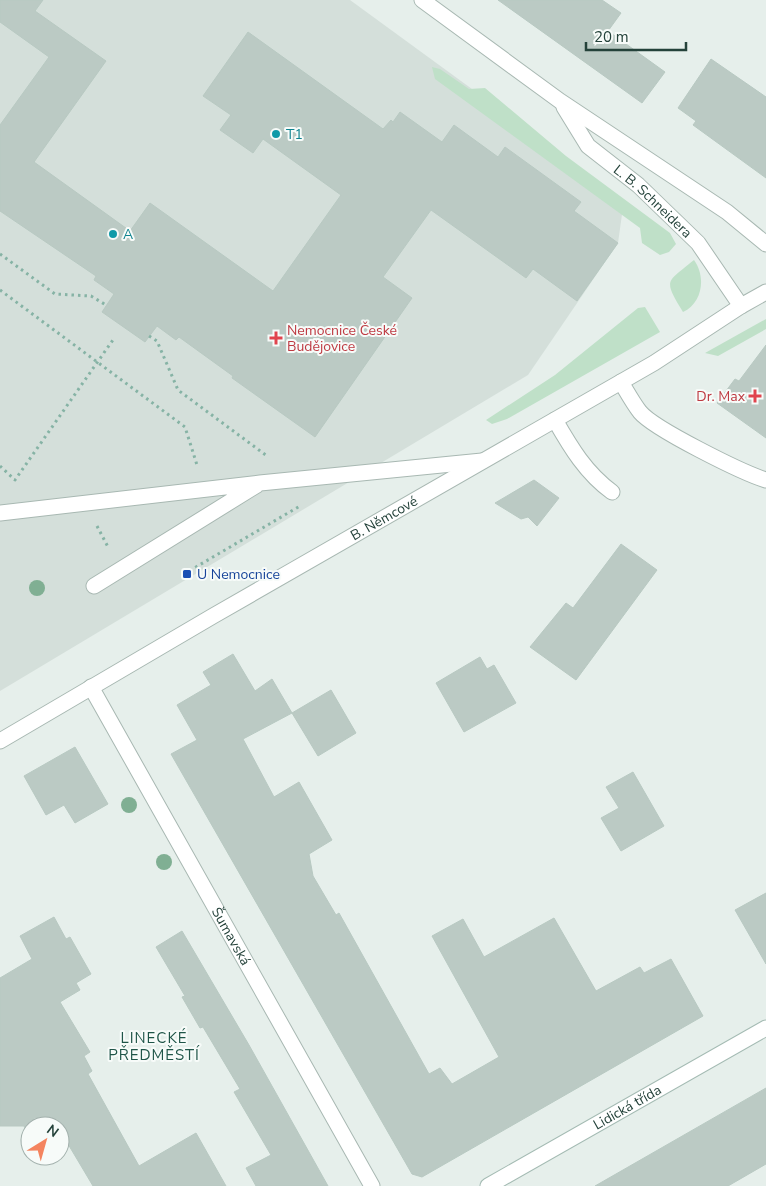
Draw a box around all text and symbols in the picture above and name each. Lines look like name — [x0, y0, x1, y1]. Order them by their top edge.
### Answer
scale bar — [586, 20, 686, 52]
text: 20 m — [594, 27, 629, 47]
place label: T1 — [286, 125, 303, 144]
marker: T1 — [270, 128, 282, 140]
street label: L. B. Schneidera — [610, 160, 696, 242]
place label: A — [123, 225, 133, 244]
marker: A — [107, 228, 119, 240]
place label: Nemocnice České Budějovice — [287, 321, 397, 356]
marker: Nemocnice České Budějovice — [269, 331, 283, 345]
place label: Dr. Max — [696, 387, 746, 406]
marker: Dr. Max — [749, 390, 761, 402]
street label: B. Němcové — [347, 491, 421, 545]
place label: U Nemocnice — [197, 565, 280, 584]
marker: U Nemocnice — [181, 568, 193, 580]
street label: Šumavská — [207, 904, 255, 969]
district label: LINECKÉ PŘEDMĚSTÍ — [108, 1028, 200, 1065]
street label: Lidická třída — [590, 1080, 665, 1134]
north arrow — [20, 1116, 70, 1166]
text: N — [43, 1120, 62, 1142]

